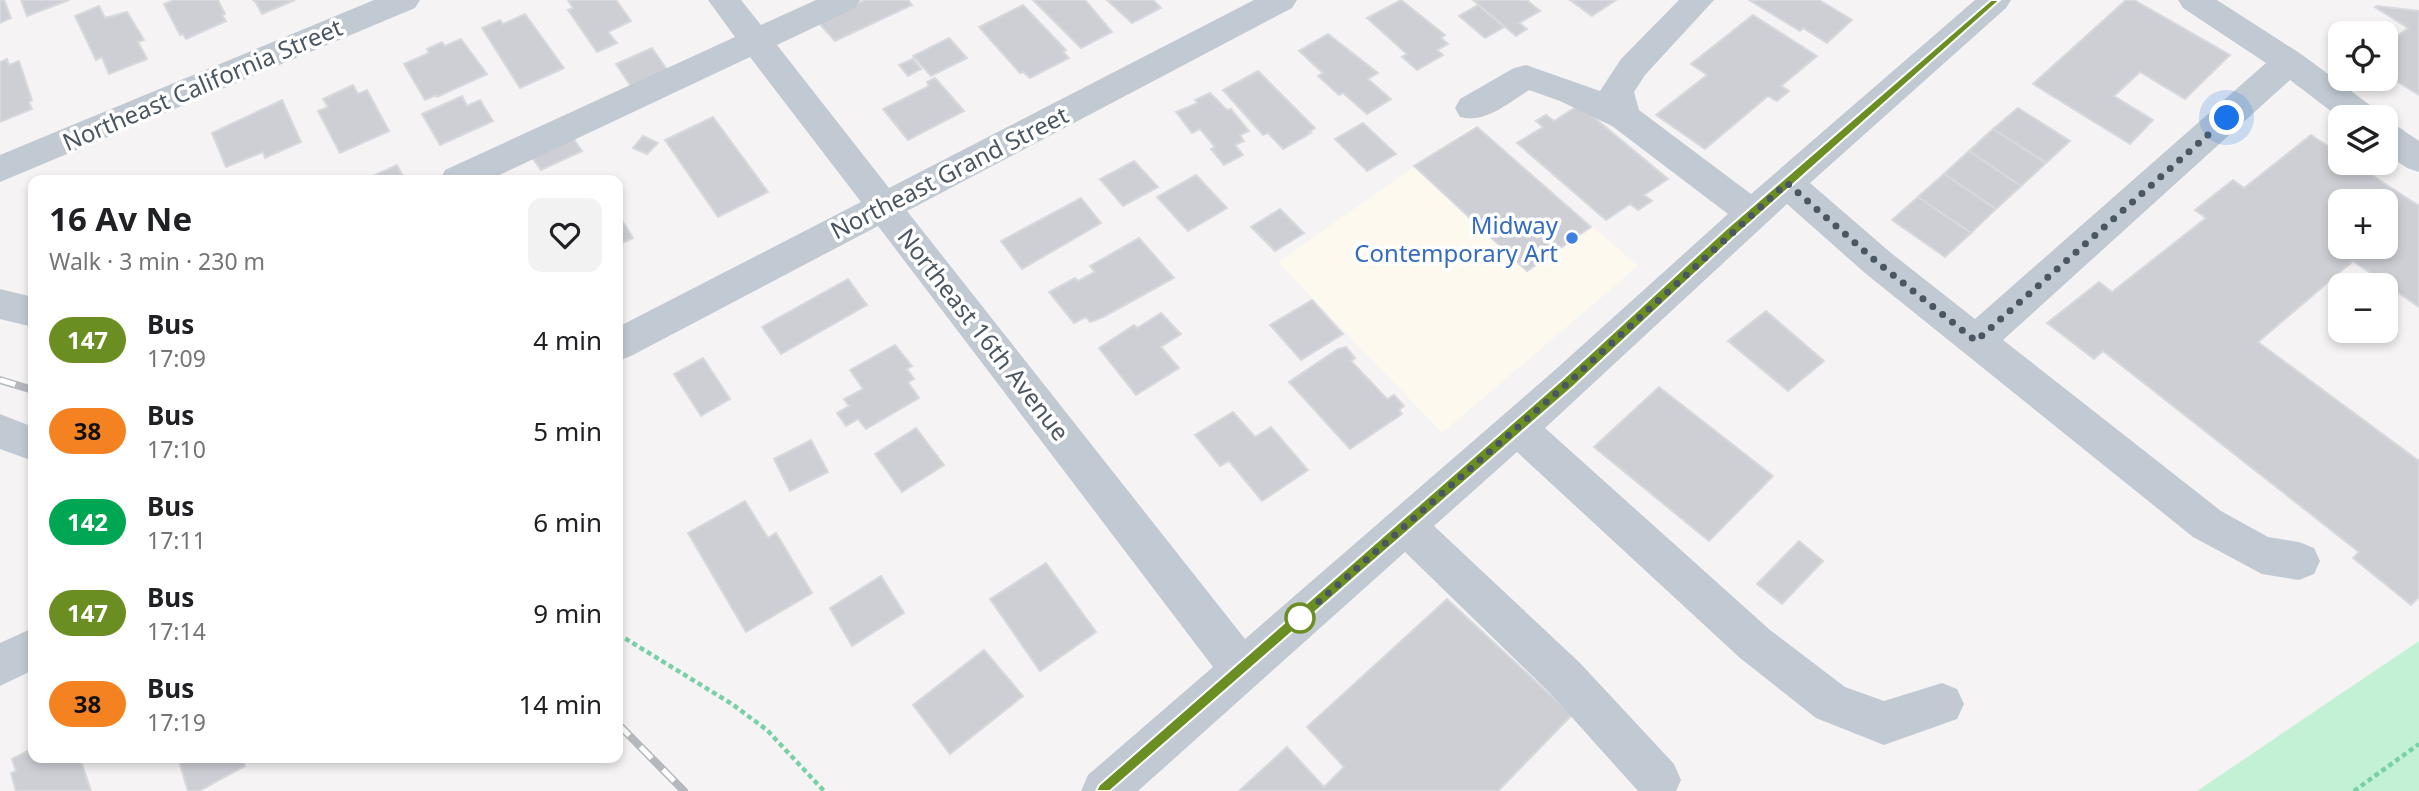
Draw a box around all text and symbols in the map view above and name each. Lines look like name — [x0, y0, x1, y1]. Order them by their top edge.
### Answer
street label: Northeast California Street — [57, 10, 347, 158]
map controls — [2328, 21, 2398, 343]
button: locate — [2328, 21, 2398, 91]
street label: Northeast Grand Street — [824, 97, 1074, 246]
your location — [2209, 100, 2244, 135]
button: layers — [2328, 105, 2398, 175]
button: + — [2328, 189, 2398, 259]
text: 16 Av Ne — [49, 196, 192, 241]
button: heart — [528, 198, 602, 272]
place label: Midway Contemporary Art — [1354, 208, 1559, 269]
street label: Northeast 16th Avenue — [891, 221, 1077, 447]
marker: Midway Contemporary Art — [1564, 230, 1580, 246]
text: Walk · 3 min · 230 m — [49, 245, 265, 277]
button: − — [2328, 273, 2398, 343]
text: Bus — [147, 306, 194, 342]
text: 4 min — [533, 322, 602, 358]
text: 147 — [67, 323, 108, 356]
text: 17:09 — [147, 342, 206, 374]
text: Bus — [147, 397, 194, 433]
text: 5 min — [533, 413, 602, 449]
text: 38 — [74, 414, 101, 447]
text: 17:10 — [147, 433, 206, 465]
text: Bus — [147, 488, 194, 524]
text: 6 min — [533, 504, 602, 540]
text: 142 — [67, 505, 108, 538]
text: 17:11 — [147, 524, 206, 556]
text: Bus — [147, 579, 194, 615]
text: 9 min — [533, 595, 602, 631]
text: 147 — [67, 596, 108, 629]
unlabelled marker — [1285, 603, 1315, 633]
text: 17:14 — [147, 615, 206, 647]
text: Bus — [147, 670, 194, 706]
text: 14 min — [518, 686, 602, 722]
text: 38 — [74, 687, 101, 720]
text: 17:19 — [147, 706, 206, 738]

